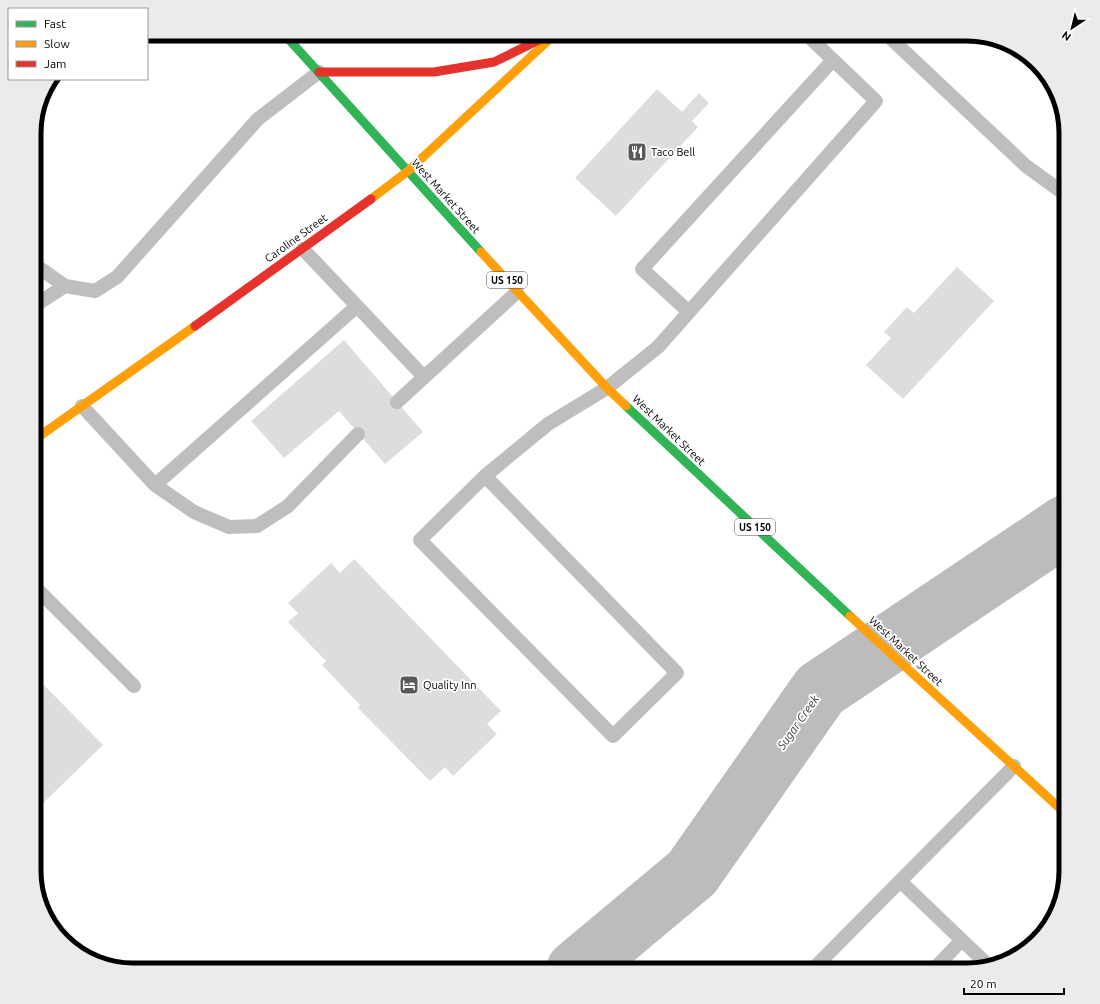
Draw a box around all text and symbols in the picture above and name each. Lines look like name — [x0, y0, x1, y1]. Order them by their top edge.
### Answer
legend — [8, 8, 148, 80]
north arrow — [1052, 8, 1092, 48]
text: Fast — [44, 17, 66, 30]
text: N — [1059, 29, 1073, 43]
text: Slow — [44, 37, 70, 50]
text: Jam — [44, 57, 66, 70]
restaurant icon: Taco Bell — [626, 141, 648, 163]
place label: Taco Bell — [651, 146, 695, 158]
street label: West Market Street — [409, 156, 483, 236]
street label: Caroline Street — [262, 211, 330, 265]
road number: US 150 — [487, 272, 527, 288]
street label: West Market Street — [630, 392, 708, 468]
road number: US 150 — [735, 519, 775, 535]
street label: West Market Street — [867, 614, 946, 689]
hotel icon: Quality Inn — [398, 674, 420, 696]
place label: Quality Inn — [423, 679, 477, 691]
water label: Sugar Creek — [774, 692, 822, 752]
scale bar — [964, 970, 1064, 996]
text: 20 m — [970, 977, 997, 990]

